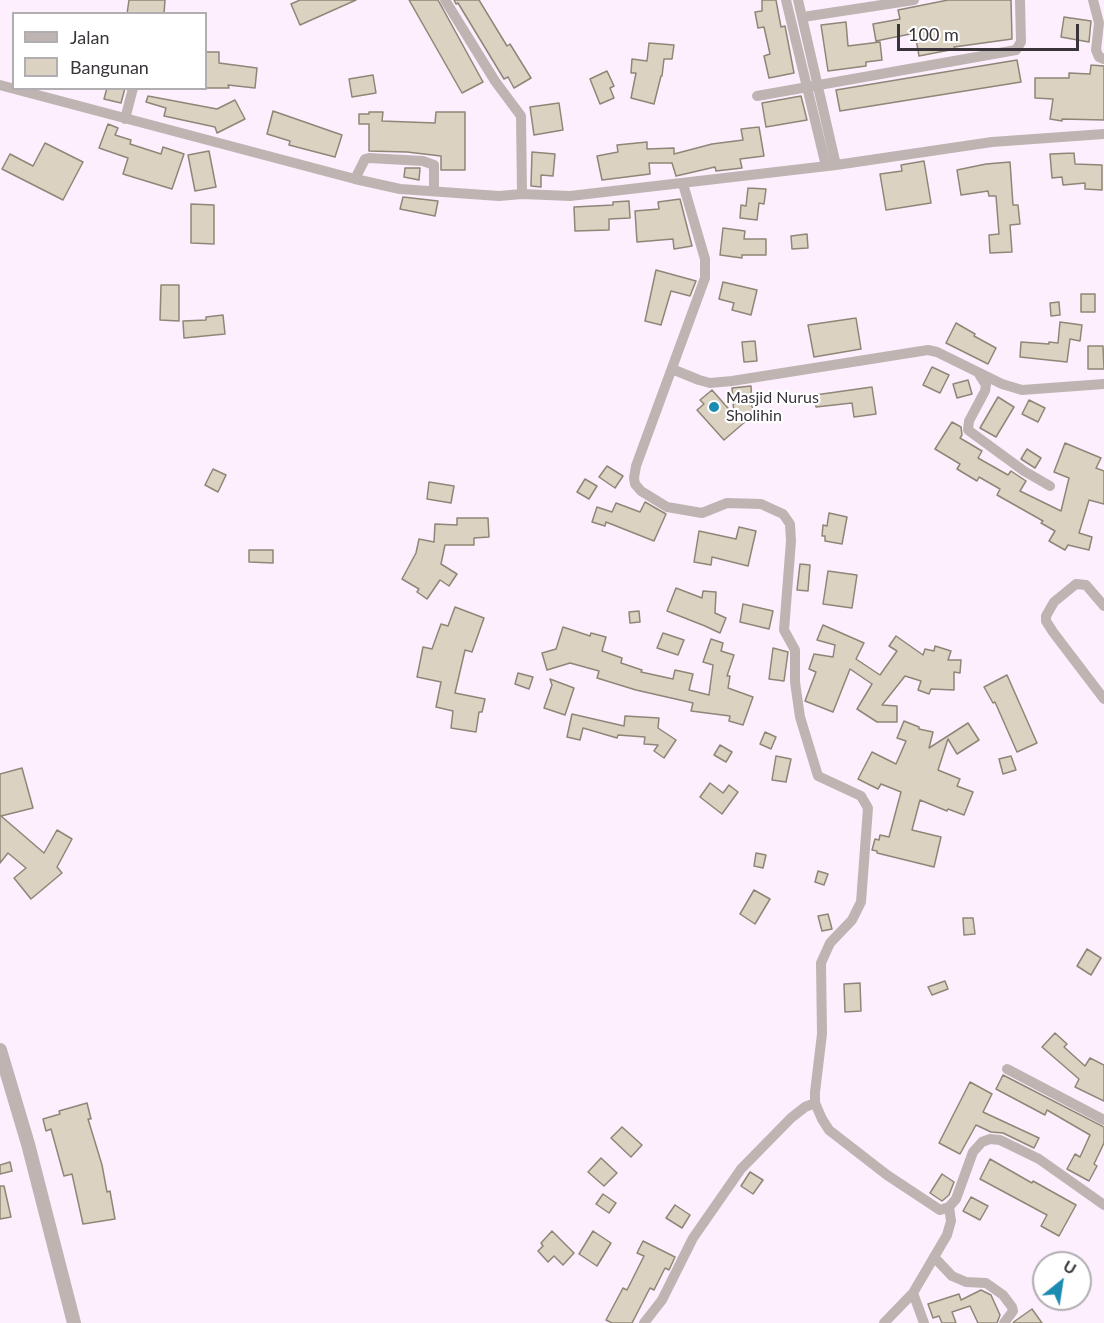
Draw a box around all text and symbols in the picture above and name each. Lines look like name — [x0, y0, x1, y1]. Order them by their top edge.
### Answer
legend — [12, 12, 207, 90]
scale bar — [900, 12, 1082, 50]
text: 100 m — [908, 23, 959, 45]
text: Jalan — [70, 26, 109, 48]
text: Bangunan — [70, 56, 149, 78]
place label: Masjid Nurus Sholihin — [726, 388, 819, 426]
marker: Masjid Nurus Sholihin — [707, 400, 721, 414]
north arrow — [1032, 1251, 1092, 1311]
text: U — [1060, 1256, 1080, 1278]

